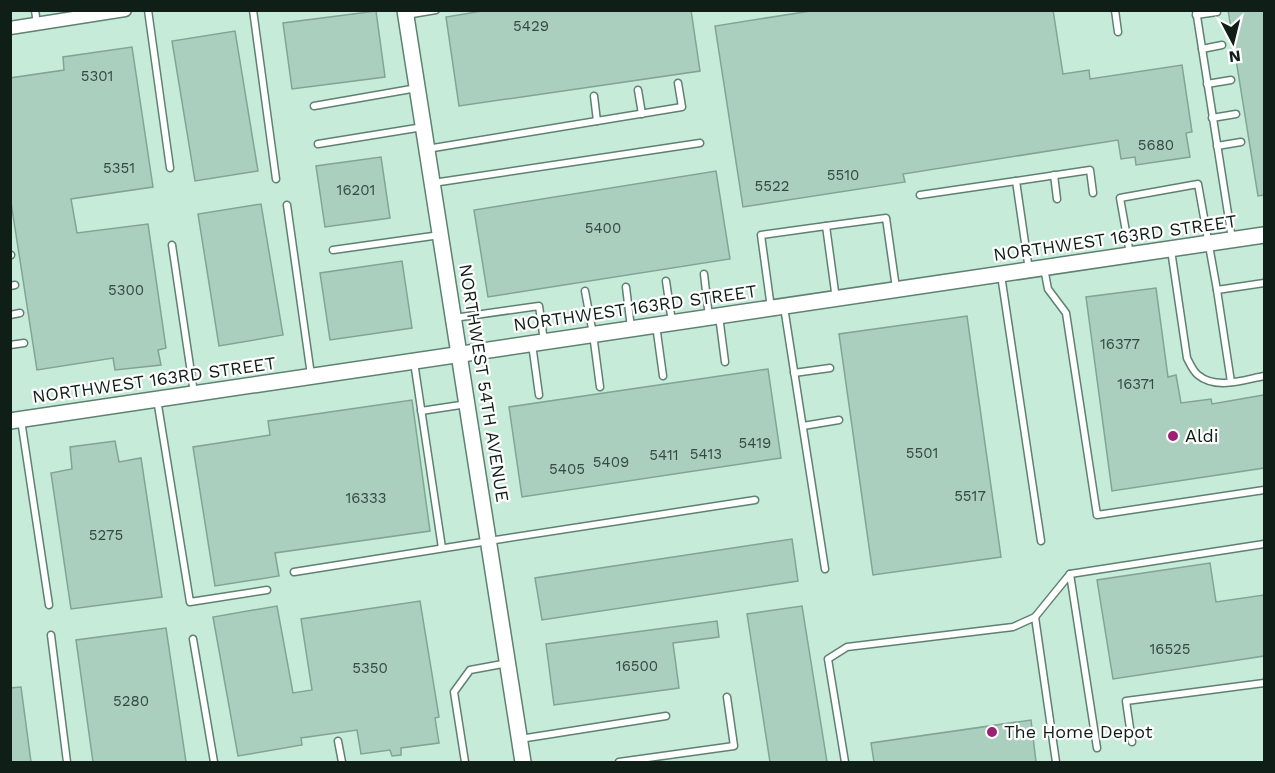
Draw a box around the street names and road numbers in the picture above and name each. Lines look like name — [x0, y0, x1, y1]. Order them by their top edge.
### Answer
street label: NORTHWEST 163RD STREET — [992, 210, 1238, 265]
street label: NORTHWEST 54TH AVENUE — [455, 262, 514, 503]
street label: NORTHWEST 163RD STREET — [512, 280, 758, 335]
street label: NORTHWEST 163RD STREET — [31, 352, 277, 407]

